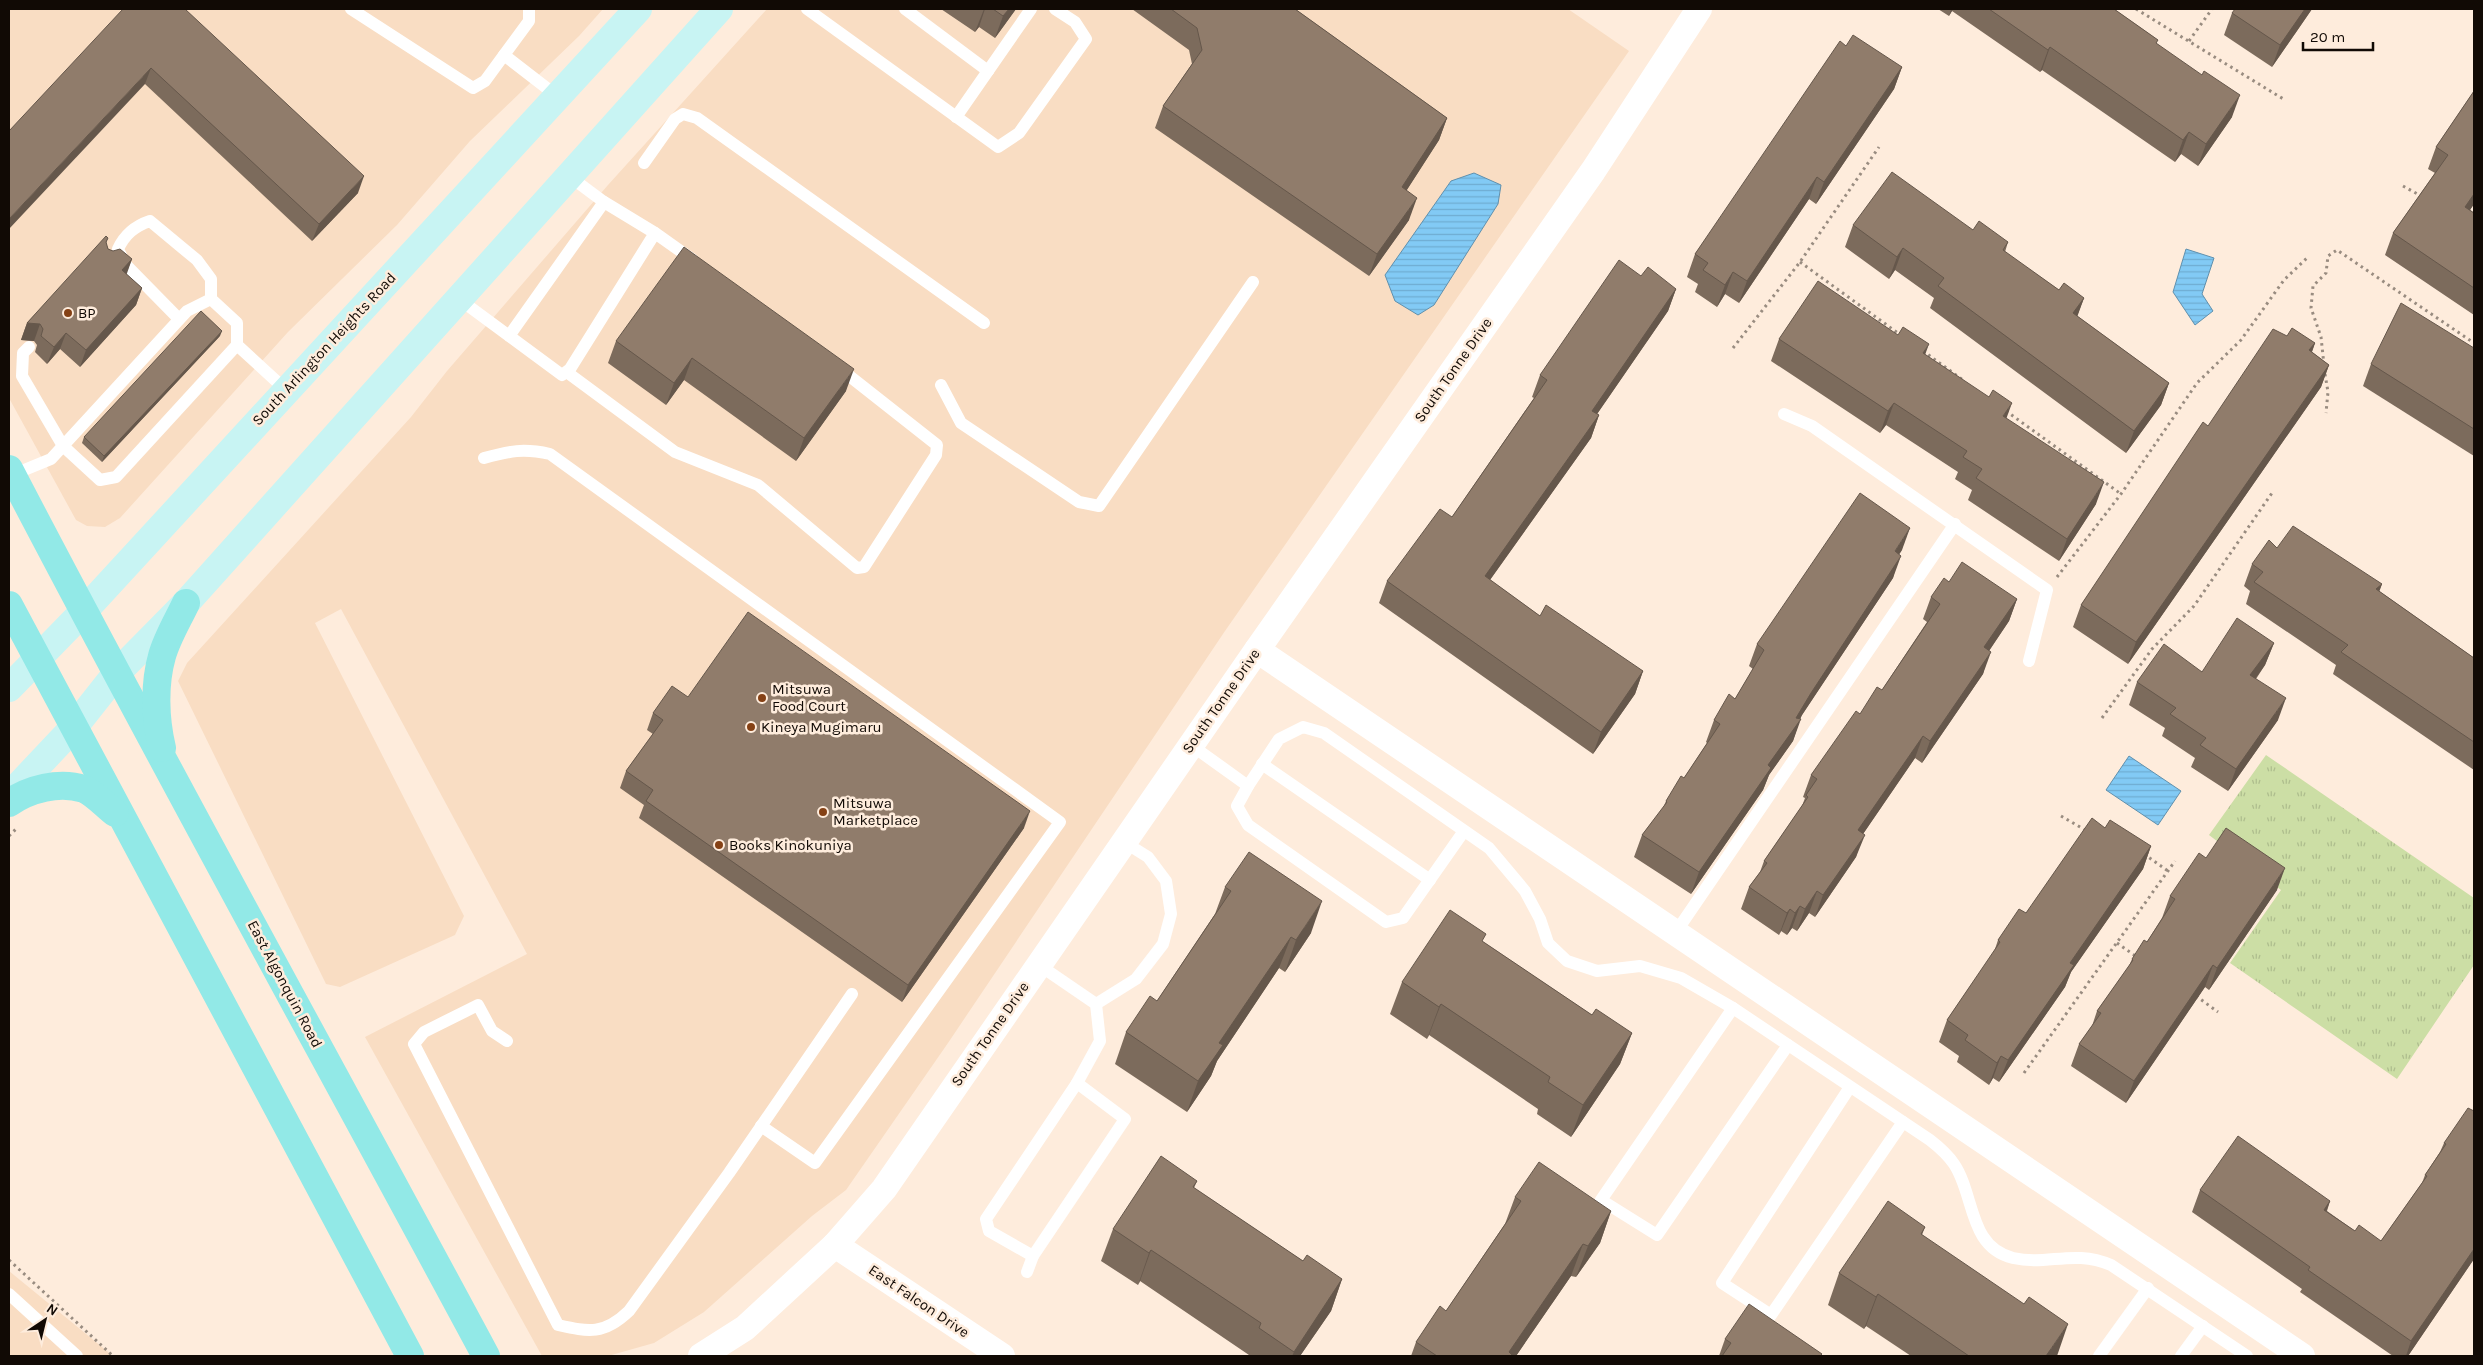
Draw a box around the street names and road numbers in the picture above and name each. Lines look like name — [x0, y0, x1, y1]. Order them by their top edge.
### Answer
street label: South Arlington Heights Road — [248, 269, 400, 429]
street label: South Tonne Drive — [1410, 314, 1496, 426]
street label: South Tonne Drive — [1178, 645, 1264, 757]
street label: East Algonquin Road — [244, 917, 326, 1051]
street label: South Tonne Drive — [947, 978, 1033, 1090]
street label: East Falcon Drive — [865, 1261, 973, 1341]

